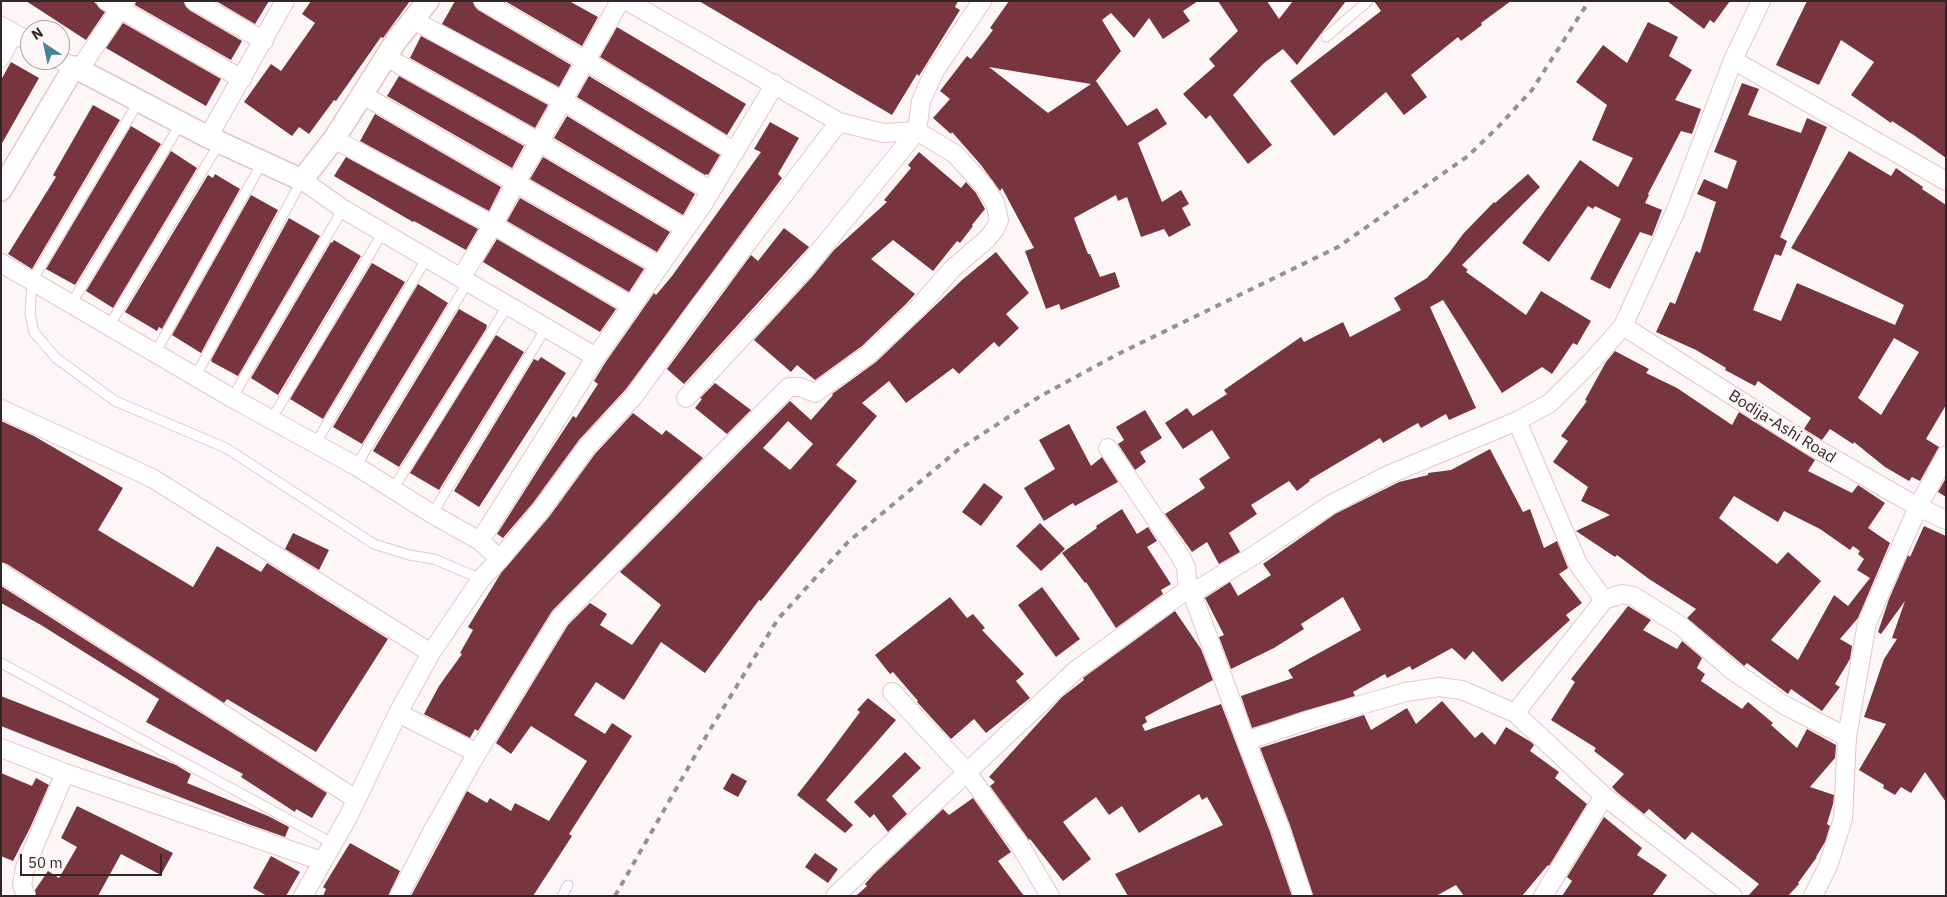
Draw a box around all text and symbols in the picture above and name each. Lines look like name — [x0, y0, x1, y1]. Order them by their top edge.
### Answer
north arrow — [20, 20, 70, 70]
text: N — [28, 23, 46, 44]
street label: Bodija-Ashi Road — [1725, 386, 1839, 468]
scale bar — [22, 844, 165, 876]
text: 50 m — [28, 853, 63, 872]

